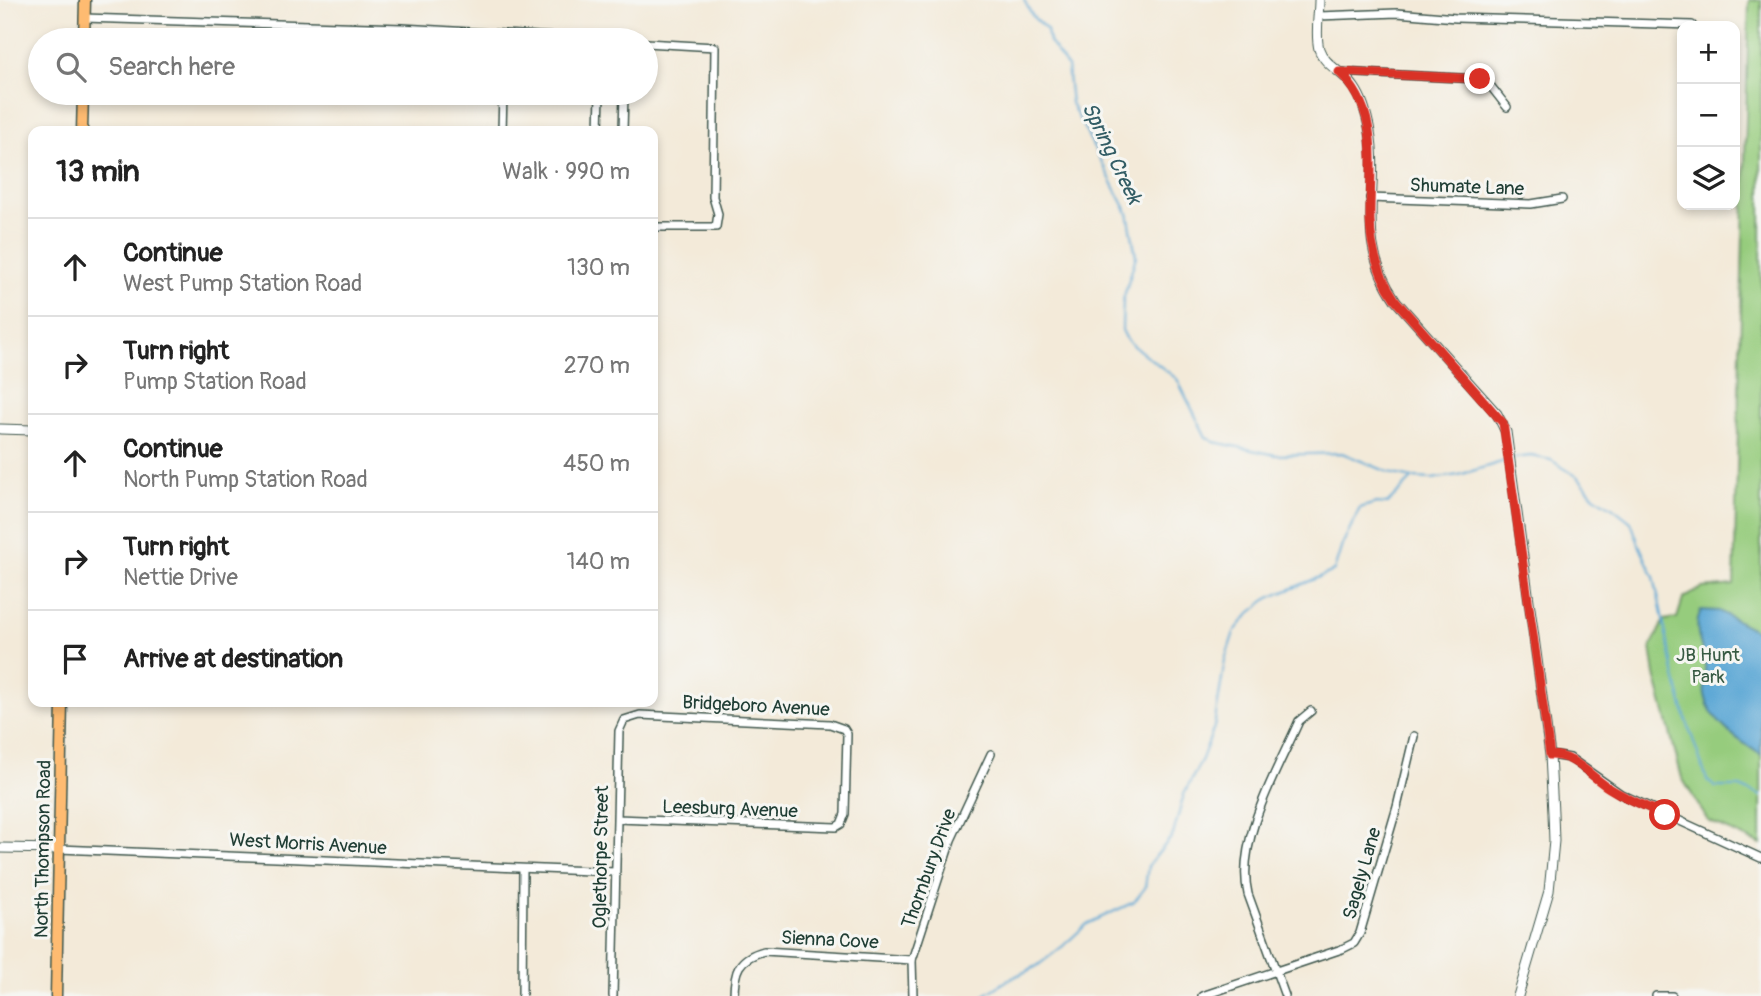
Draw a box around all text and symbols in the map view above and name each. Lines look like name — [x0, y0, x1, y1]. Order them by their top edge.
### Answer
map controls — [1677, 21, 1740, 210]
button: + — [1677, 21, 1740, 84]
search box — [28, 28, 658, 105]
icon: search — [52, 48, 90, 86]
text: Search here — [108, 51, 235, 83]
route end — [1464, 63, 1495, 94]
button: − — [1677, 84, 1740, 147]
water label: Spring Creek — [1075, 98, 1149, 210]
button: layers — [1677, 147, 1740, 210]
text: 13 min — [56, 153, 140, 190]
text: Walk · 990 m — [502, 157, 630, 186]
street label: Shumate Lane — [1409, 173, 1525, 201]
text: Continue — [123, 237, 223, 269]
icon: ahead — [56, 248, 94, 286]
text: 130 m — [567, 253, 630, 282]
text: West Pump Station Road — [123, 269, 362, 298]
text: Turn right — [123, 335, 229, 367]
icon: right — [56, 346, 94, 384]
text: 270 m — [564, 351, 630, 380]
text: Pump Station Road — [123, 367, 307, 396]
text: Continue — [123, 433, 223, 465]
icon: ahead — [56, 444, 94, 482]
text: 450 m — [563, 449, 630, 478]
text: North Pump Station Road — [123, 465, 368, 494]
text: Turn right — [123, 531, 229, 563]
icon: right — [56, 542, 94, 580]
text: 140 m — [567, 547, 630, 576]
text: Nettie Drive — [123, 563, 238, 592]
icon: arrive — [56, 640, 94, 678]
text: Arrive at destination — [123, 643, 343, 675]
park label: JB Hunt Park — [1676, 643, 1740, 689]
street label: Bridgeboro Avenue — [682, 690, 831, 722]
street label: North Thompson Road — [29, 760, 57, 938]
street label: Oglethorpe Street — [588, 785, 614, 929]
street label: Leesburg Avenue — [662, 795, 799, 823]
route start — [1649, 799, 1680, 830]
street label: Thornbury Drive — [896, 805, 962, 931]
street label: Sagely Lane — [1337, 824, 1387, 922]
street label: West Morris Avenue — [229, 828, 388, 860]
street label: Sienna Cove — [781, 925, 880, 955]

